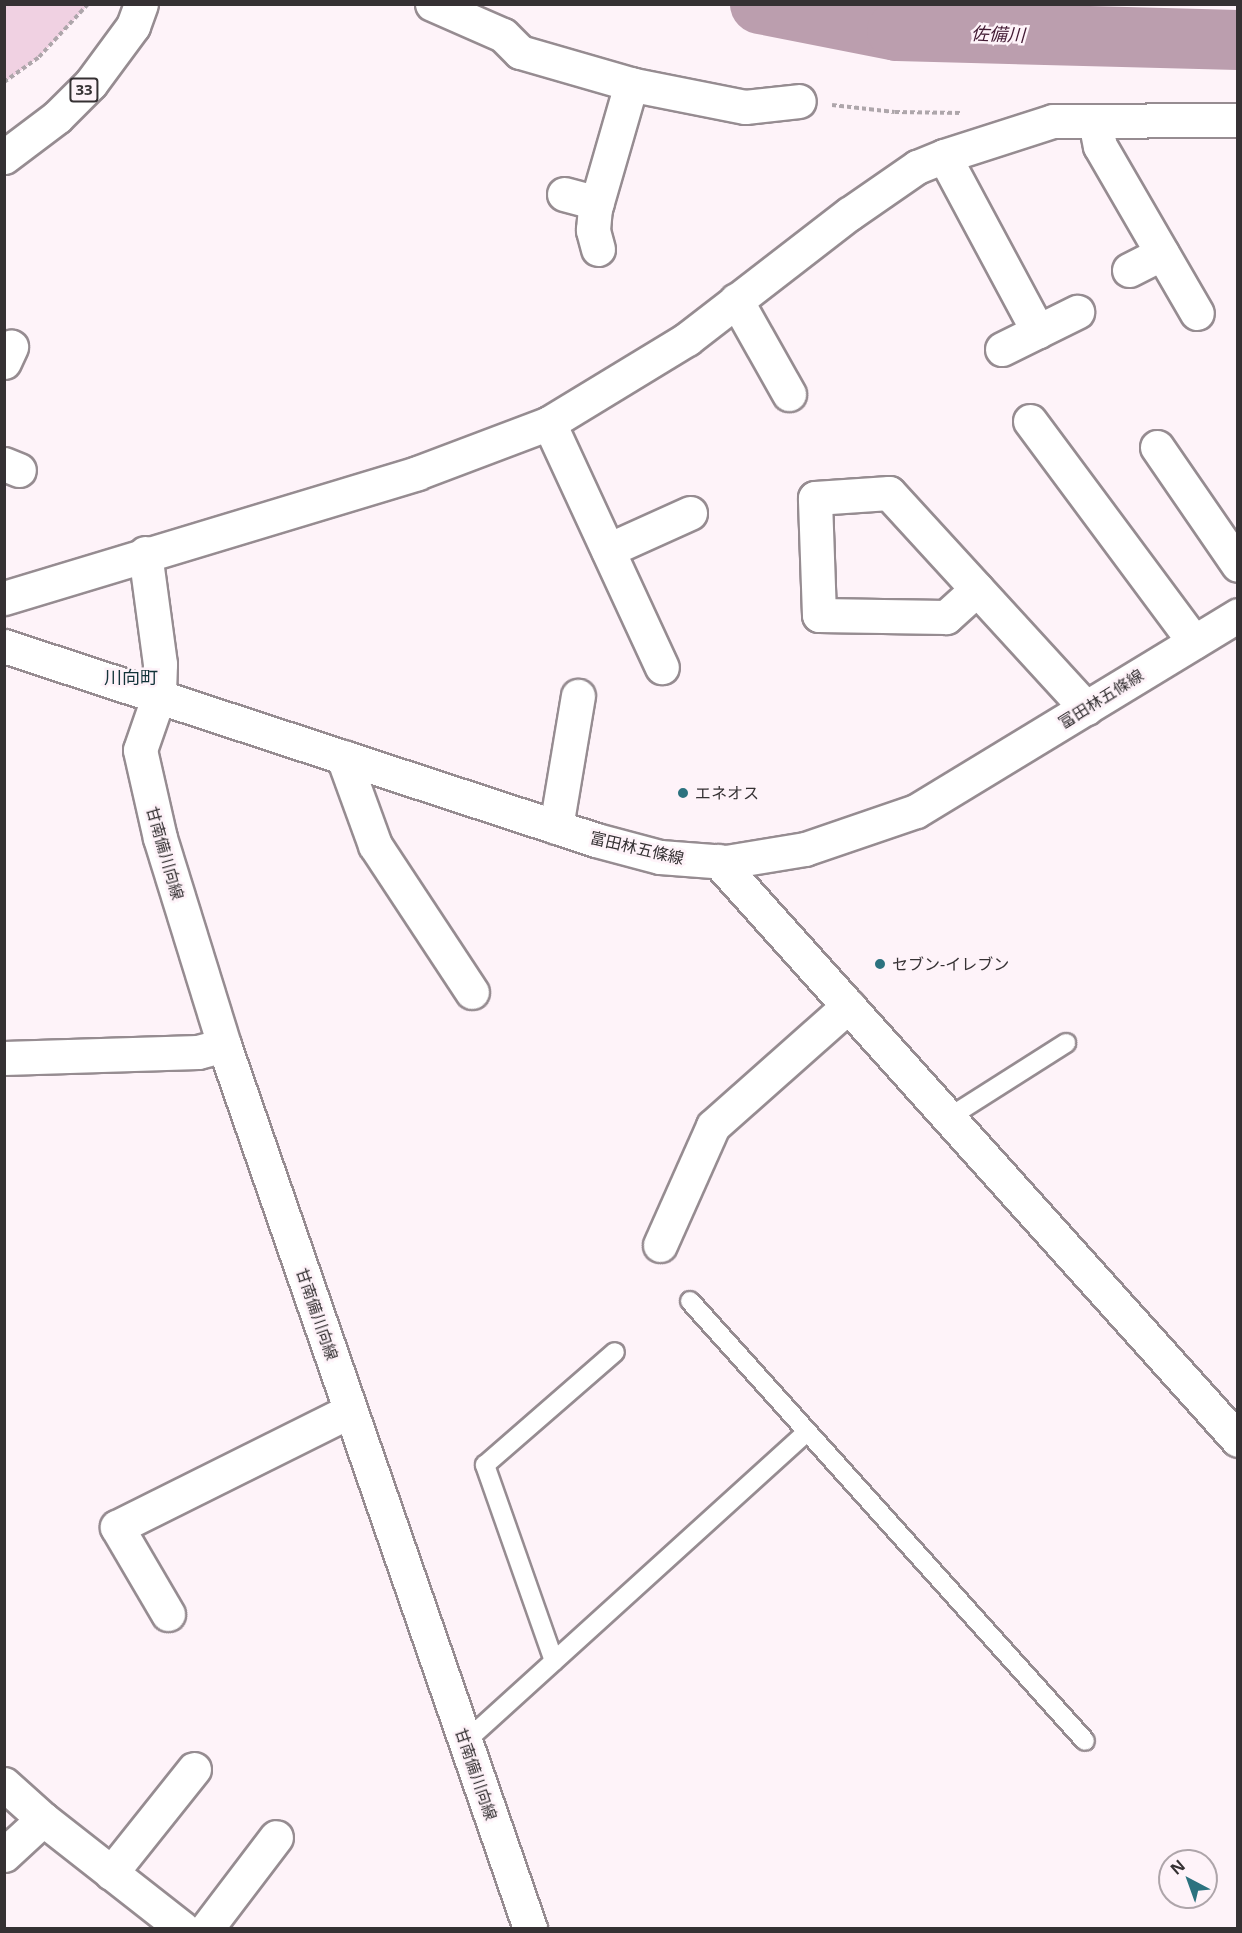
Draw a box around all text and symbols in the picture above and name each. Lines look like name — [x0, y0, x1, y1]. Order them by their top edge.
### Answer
water label: 佐備川 — [971, 22, 1025, 46]
road number: 33 — [69, 78, 99, 102]
street label: 富田林五條線 — [1055, 665, 1147, 733]
district label: 川向町 — [104, 666, 158, 688]
place label: エネオス — [695, 783, 759, 803]
marker: エネオス — [676, 786, 690, 800]
street label: 甘南備川向線 — [143, 804, 187, 902]
street label: 富田林五條線 — [588, 828, 686, 868]
place label: セブン-イレブン — [892, 954, 1009, 974]
marker: セブン-イレブン — [873, 957, 887, 971]
street label: 甘南備川向線 — [292, 1265, 342, 1363]
street label: 甘南備川向線 — [451, 1725, 501, 1823]
north arrow — [1158, 1849, 1218, 1909]
text: N — [1165, 1854, 1190, 1880]

